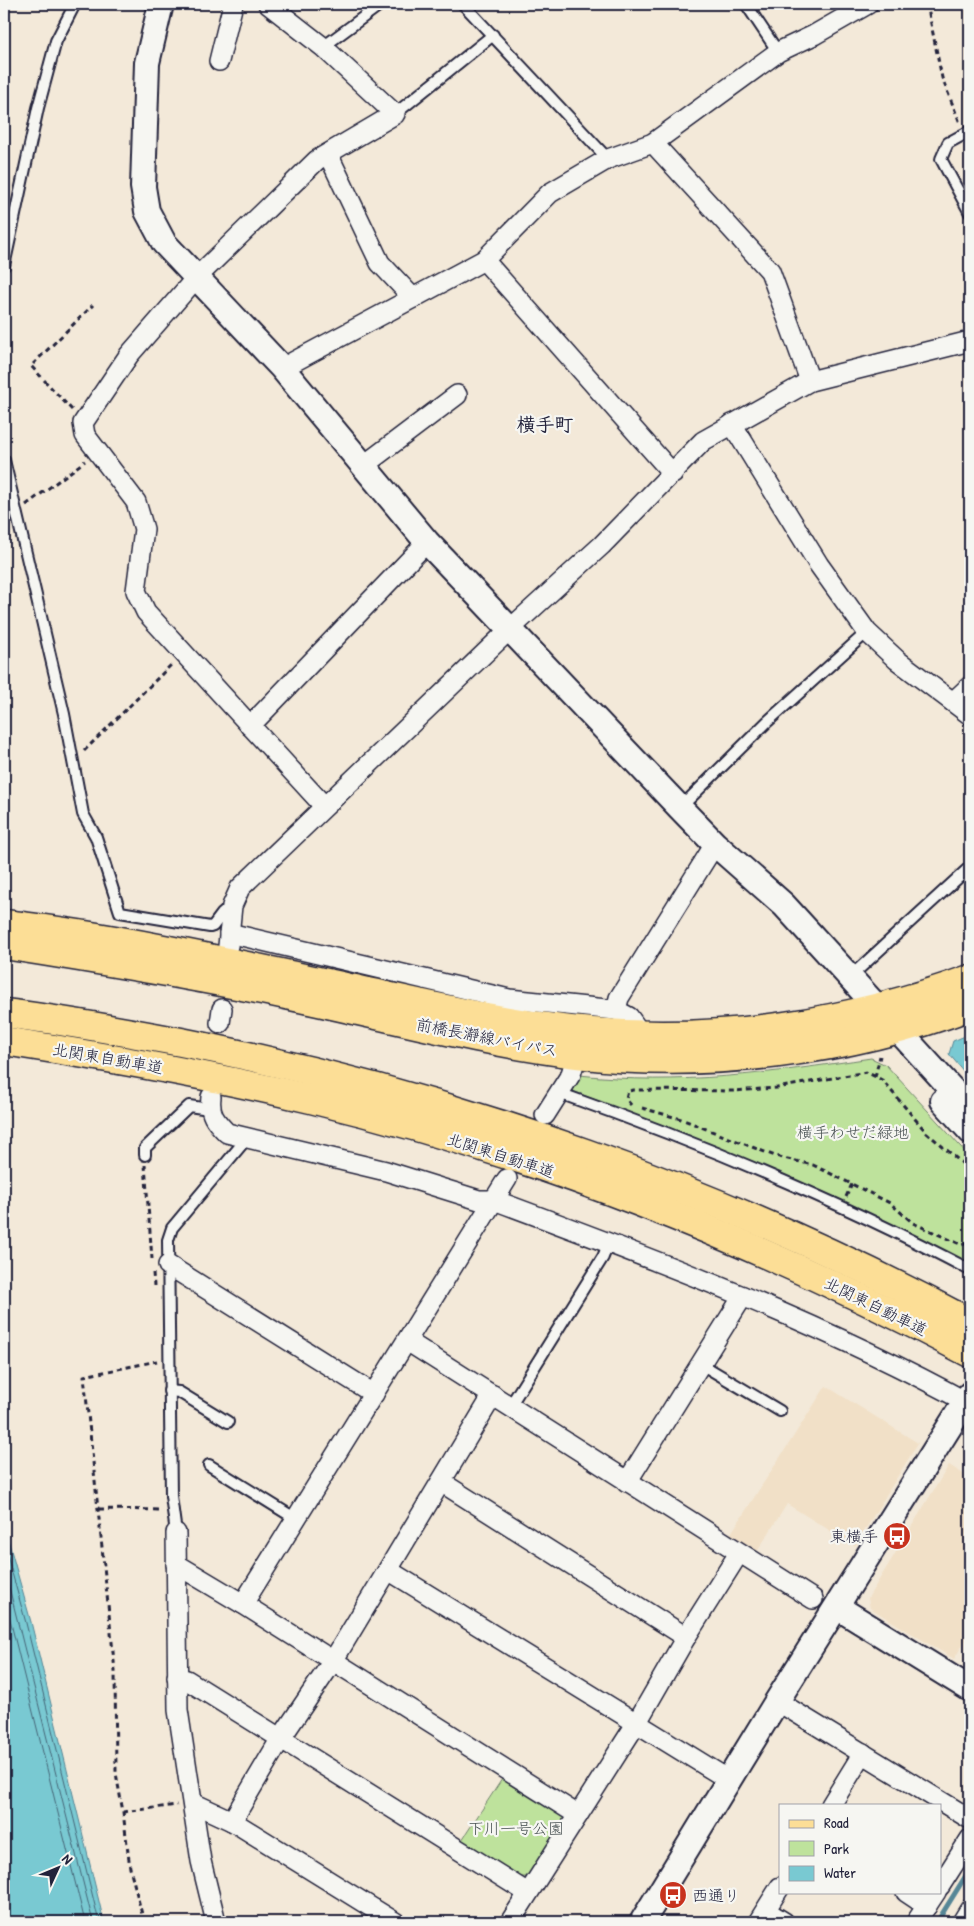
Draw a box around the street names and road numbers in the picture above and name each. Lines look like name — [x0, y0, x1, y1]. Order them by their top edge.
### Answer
street label: 前橋長瀞線バイパス — [414, 1012, 560, 1062]
street label: 北関東自動車道 — [51, 1037, 165, 1079]
street label: 北関東自動車道 — [444, 1127, 558, 1183]
street label: 北関東自動車道 — [821, 1272, 931, 1340]

